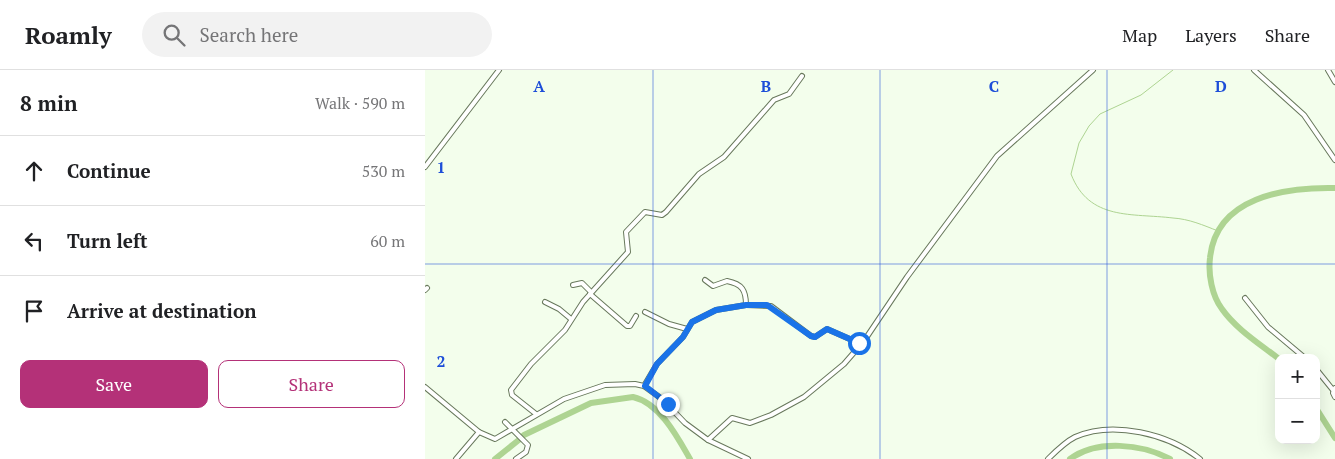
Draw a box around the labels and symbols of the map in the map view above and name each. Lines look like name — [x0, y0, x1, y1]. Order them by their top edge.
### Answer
text: A — [533, 75, 545, 97]
text: B — [761, 75, 771, 97]
text: C — [989, 75, 999, 97]
text: D — [1215, 75, 1227, 97]
text: 1 — [436, 156, 446, 178]
route start — [848, 332, 871, 355]
text: 2 — [436, 350, 446, 372]
route end — [657, 393, 680, 416]

